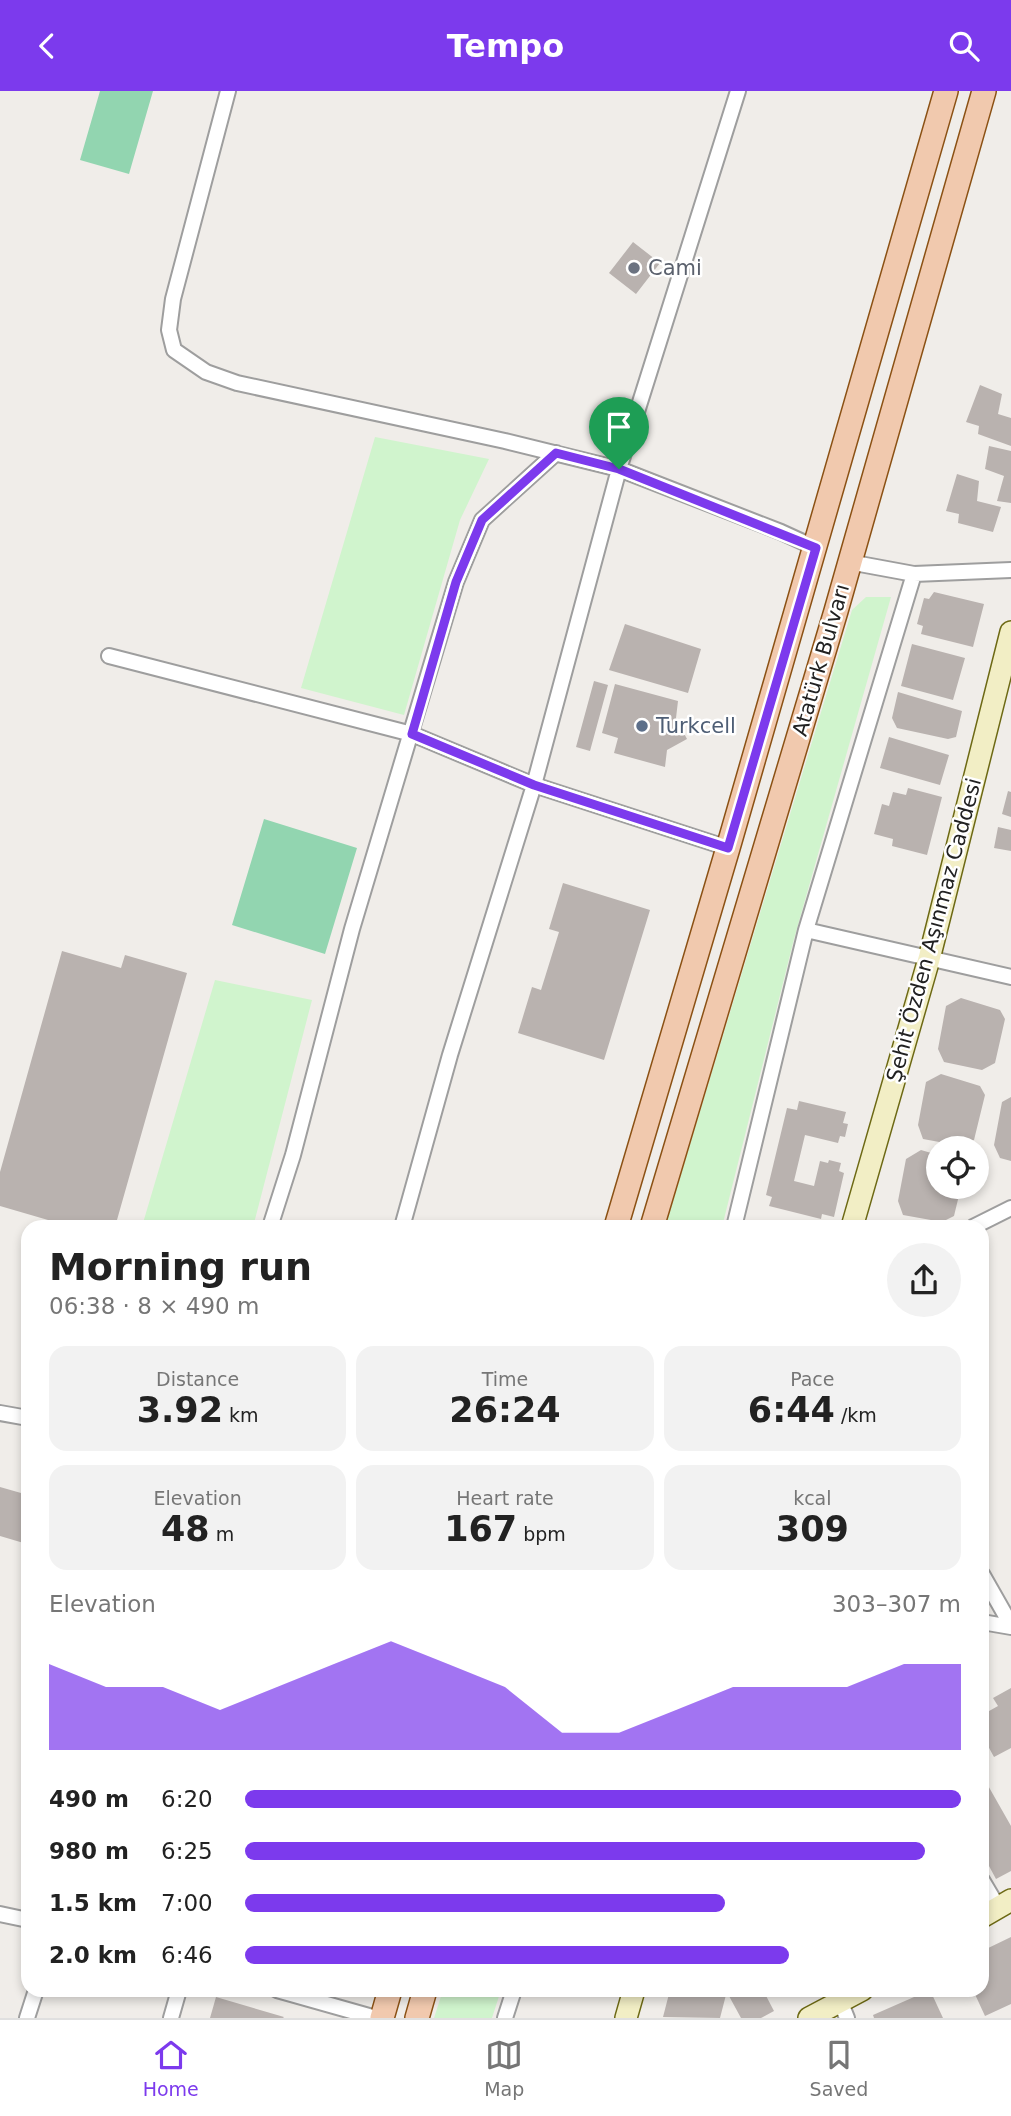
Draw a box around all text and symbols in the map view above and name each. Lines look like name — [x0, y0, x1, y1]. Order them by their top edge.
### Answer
icon: back — [28, 27, 66, 65]
text: Tempo — [447, 27, 564, 65]
icon: search — [945, 27, 983, 65]
place label: Cami — [648, 256, 702, 280]
marker: Cami — [626, 260, 642, 276]
pin — [589, 397, 649, 469]
icon: arrive — [600, 408, 638, 446]
street label: Atatürk Bulvarı — [788, 581, 854, 739]
place label: Turkcell — [655, 714, 736, 738]
marker: Turkcell — [634, 718, 650, 734]
street label: Şehit Özden Aşınmaz Caddesi — [881, 775, 986, 1084]
map controls — [926, 1136, 989, 1199]
button: locate — [926, 1136, 989, 1199]
button: share — [887, 1243, 961, 1317]
text: Morning run — [49, 1245, 312, 1289]
text: 06:38 · 8 × 490 m — [49, 1293, 259, 1319]
text: Distance — [156, 1368, 239, 1390]
text: Time — [482, 1368, 528, 1390]
text: Pace — [790, 1368, 835, 1390]
text: 3.92 — [137, 1390, 223, 1430]
text: 26:24 — [449, 1390, 561, 1430]
text: 6:44 — [748, 1390, 835, 1430]
text: km — [223, 1404, 259, 1426]
text: /km — [835, 1404, 877, 1426]
text: Elevation — [154, 1487, 242, 1509]
text: Heart rate — [456, 1487, 554, 1509]
text: kcal — [793, 1487, 832, 1509]
text: 48 — [161, 1509, 210, 1549]
text: 167 — [444, 1509, 517, 1549]
text: 309 — [776, 1509, 849, 1549]
text: m — [210, 1523, 234, 1545]
text: bpm — [517, 1523, 566, 1545]
text: Elevation — [49, 1591, 156, 1617]
text: 303–307 m — [832, 1591, 961, 1617]
text: 490 m — [49, 1786, 129, 1812]
text: 6:20 — [161, 1786, 213, 1812]
text: 980 m — [49, 1838, 129, 1864]
text: 6:25 — [161, 1838, 213, 1864]
text: 1.5 km — [49, 1890, 137, 1916]
text: 7:00 — [161, 1890, 213, 1916]
text: 2.0 km — [49, 1942, 137, 1968]
text: 6:46 — [161, 1942, 213, 1968]
tab: Home — [143, 2036, 199, 2100]
tab: Map — [484, 2036, 524, 2100]
tab: Saved — [810, 2036, 868, 2100]

